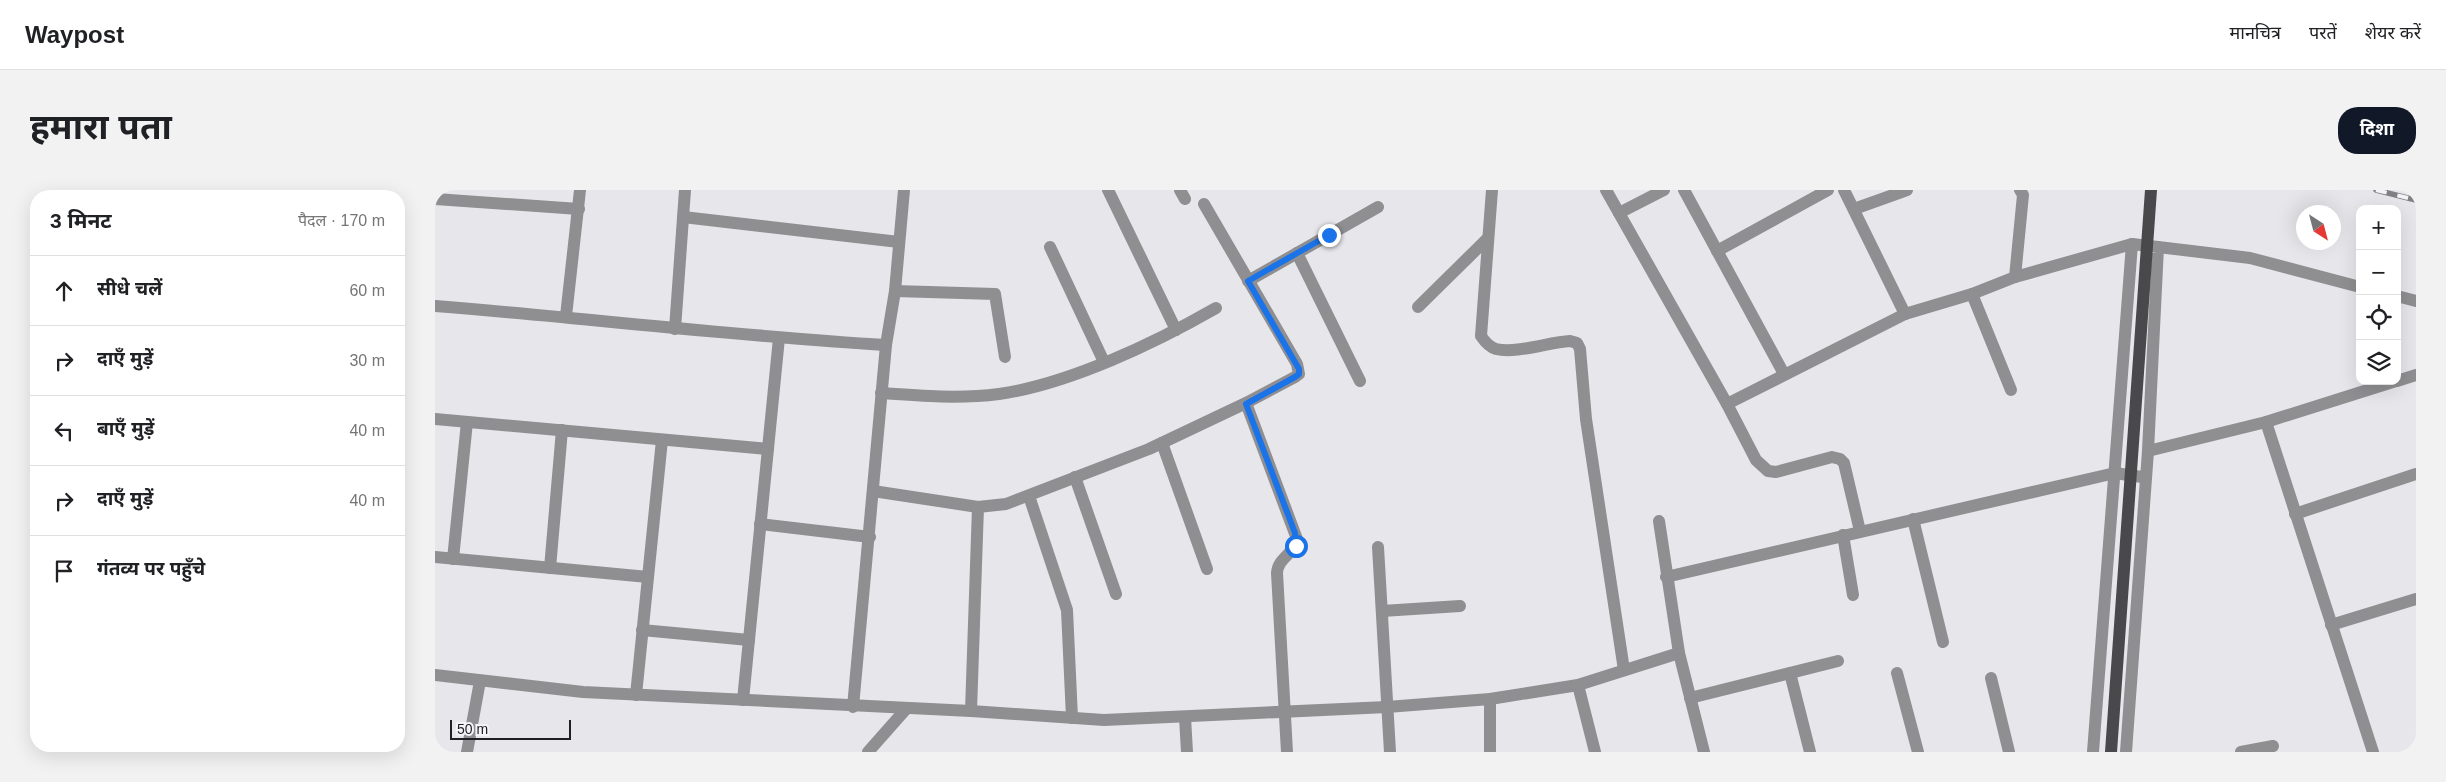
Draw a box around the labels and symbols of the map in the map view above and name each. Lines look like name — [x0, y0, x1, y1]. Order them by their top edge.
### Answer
north arrow — [2296, 205, 2341, 250]
route end — [1318, 224, 1341, 247]
route start — [1285, 535, 1308, 558]
scale bar — [450, 717, 571, 740]

